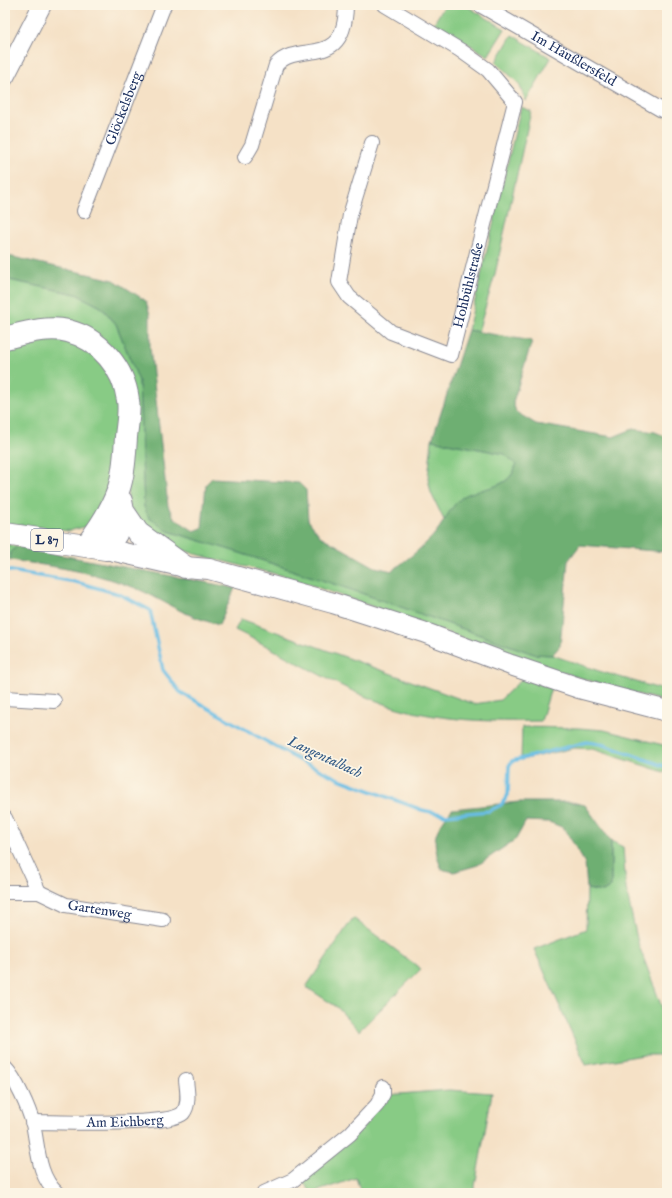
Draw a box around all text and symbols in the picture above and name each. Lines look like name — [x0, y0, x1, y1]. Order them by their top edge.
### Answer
street label: Im Häußlersfeld — [528, 27, 620, 91]
street label: Glöckelsberg — [101, 69, 146, 148]
street label: Hohbühlstraße — [449, 240, 488, 330]
road number: L 87 — [31, 529, 63, 551]
water label: Langentalbach — [284, 731, 366, 784]
street label: Gartenweg — [67, 896, 133, 924]
street label: Am Eichberg — [85, 1111, 165, 1132]

